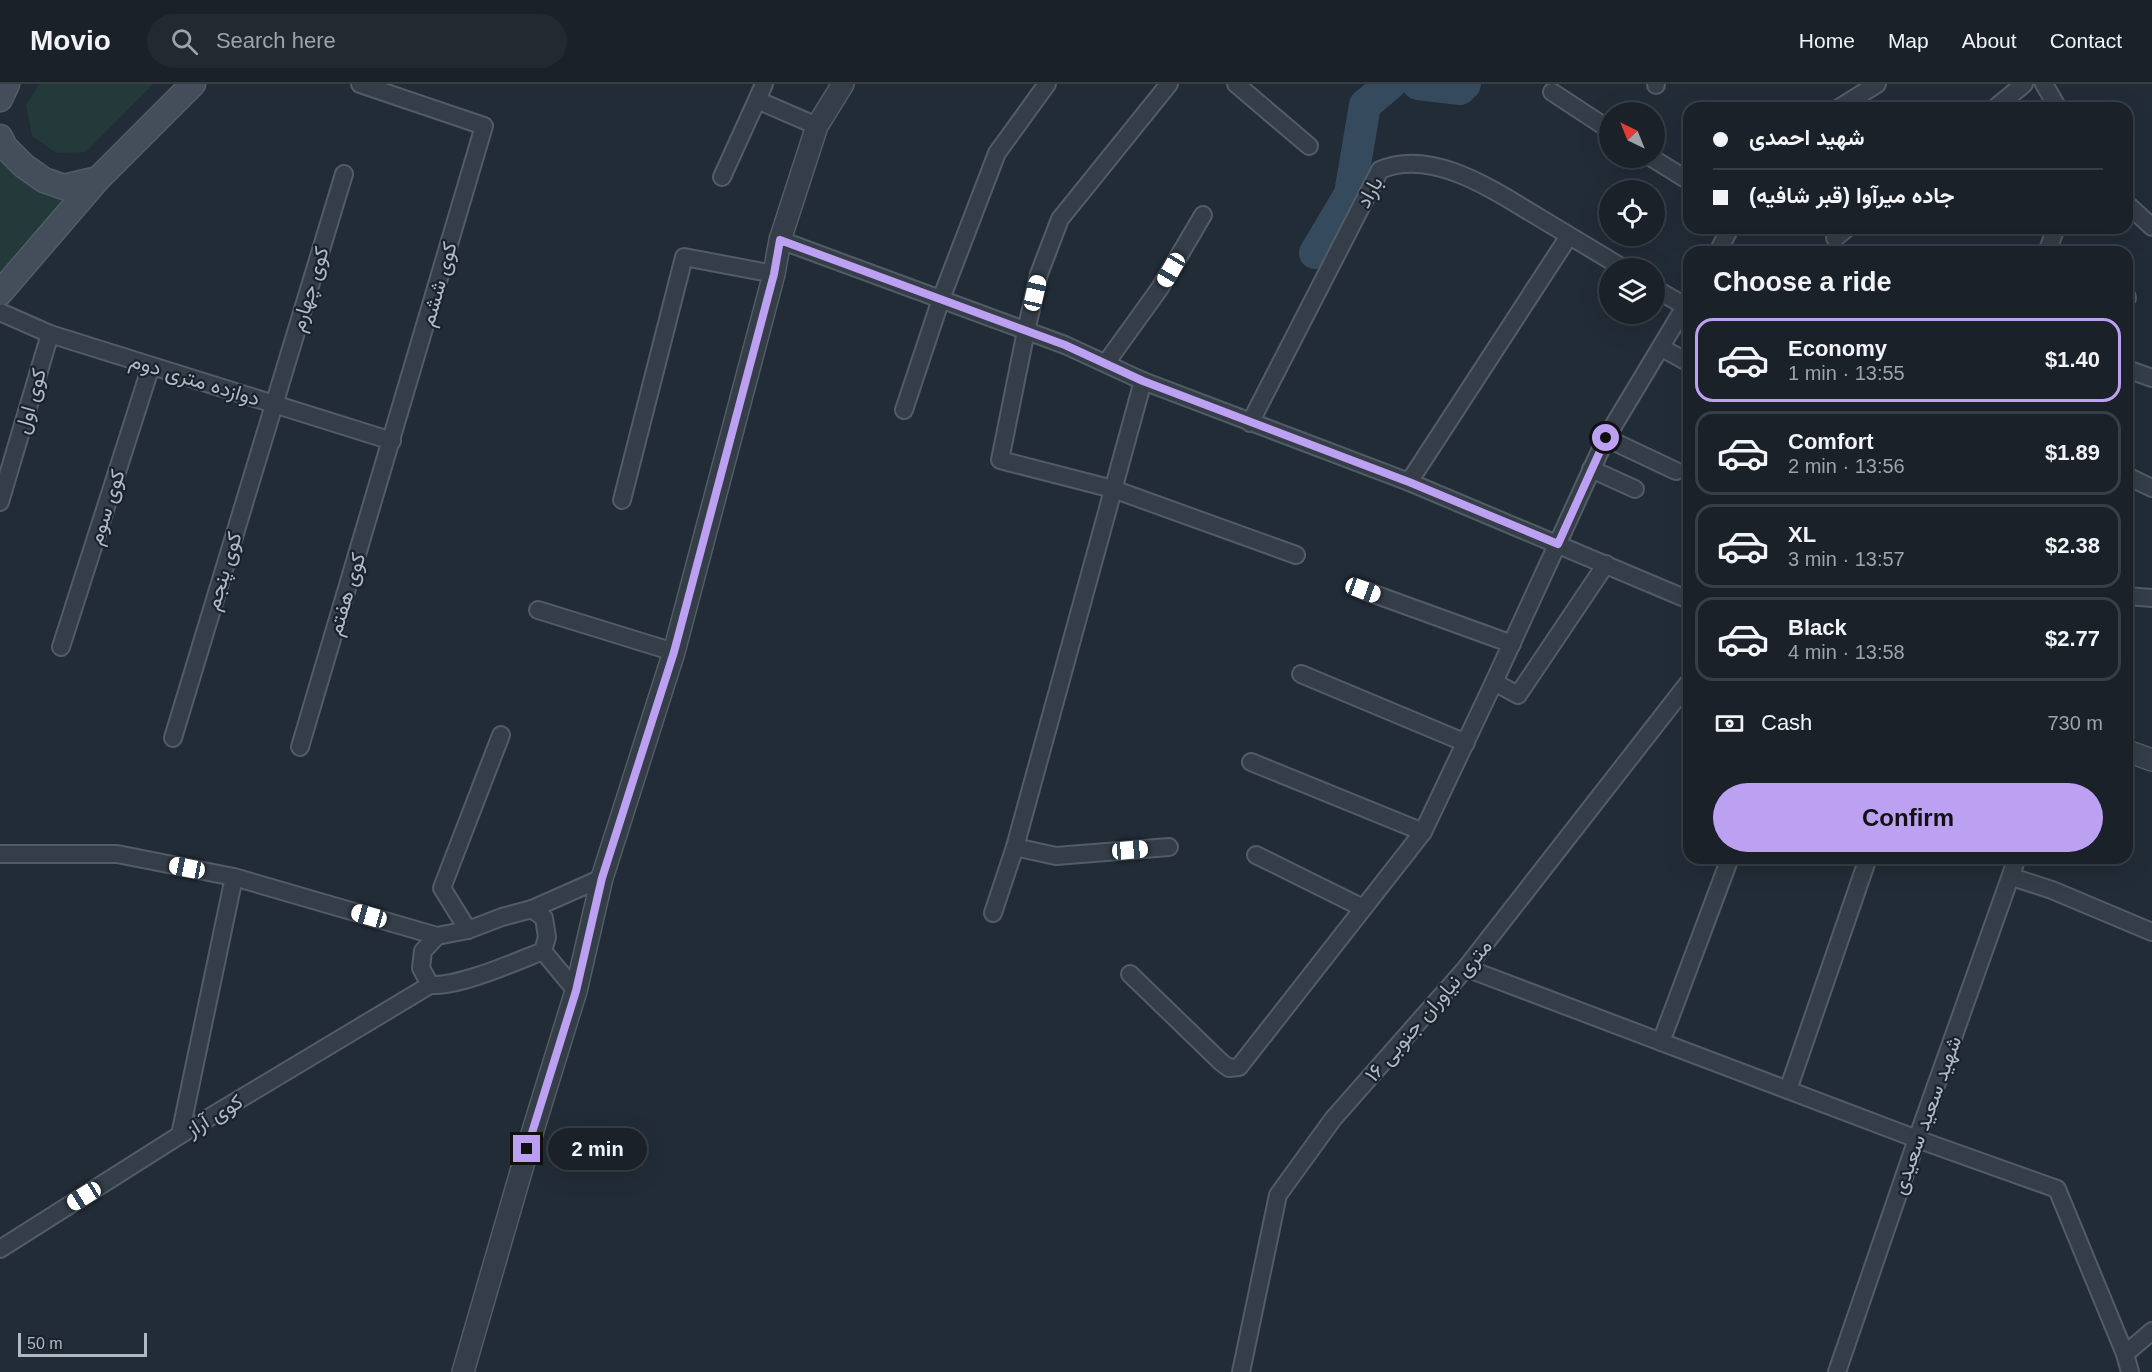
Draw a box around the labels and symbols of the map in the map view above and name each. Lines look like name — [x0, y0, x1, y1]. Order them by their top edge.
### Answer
north arrow — [1599, 102, 1665, 168]
street label: باراد — [1351, 172, 1389, 213]
street label: کوی ششم — [415, 239, 464, 330]
street label: کوی چهارم — [285, 244, 336, 335]
car — [1154, 250, 1188, 290]
car — [1022, 273, 1048, 313]
street label: دوازده متری دوم — [126, 348, 263, 413]
street label: کوی اول — [10, 366, 52, 437]
route start — [1592, 424, 1619, 451]
street label: کوی سوم — [83, 466, 132, 548]
street label: کوی پنجم — [200, 529, 249, 614]
street label: کوی هفتم — [323, 550, 372, 639]
car — [1343, 575, 1383, 605]
car — [1111, 839, 1149, 861]
car — [168, 856, 206, 880]
car — [349, 902, 389, 930]
street label: ۱۶ متری نیاوران جنوبی — [1360, 934, 1498, 1087]
street label: شهید سعید سعیدی — [1887, 1033, 1967, 1198]
street label: کوی آراز — [181, 1089, 248, 1143]
callout: 2 min — [548, 1128, 647, 1170]
route end — [513, 1135, 540, 1162]
car — [64, 1179, 104, 1213]
scale bar — [18, 1330, 147, 1358]

